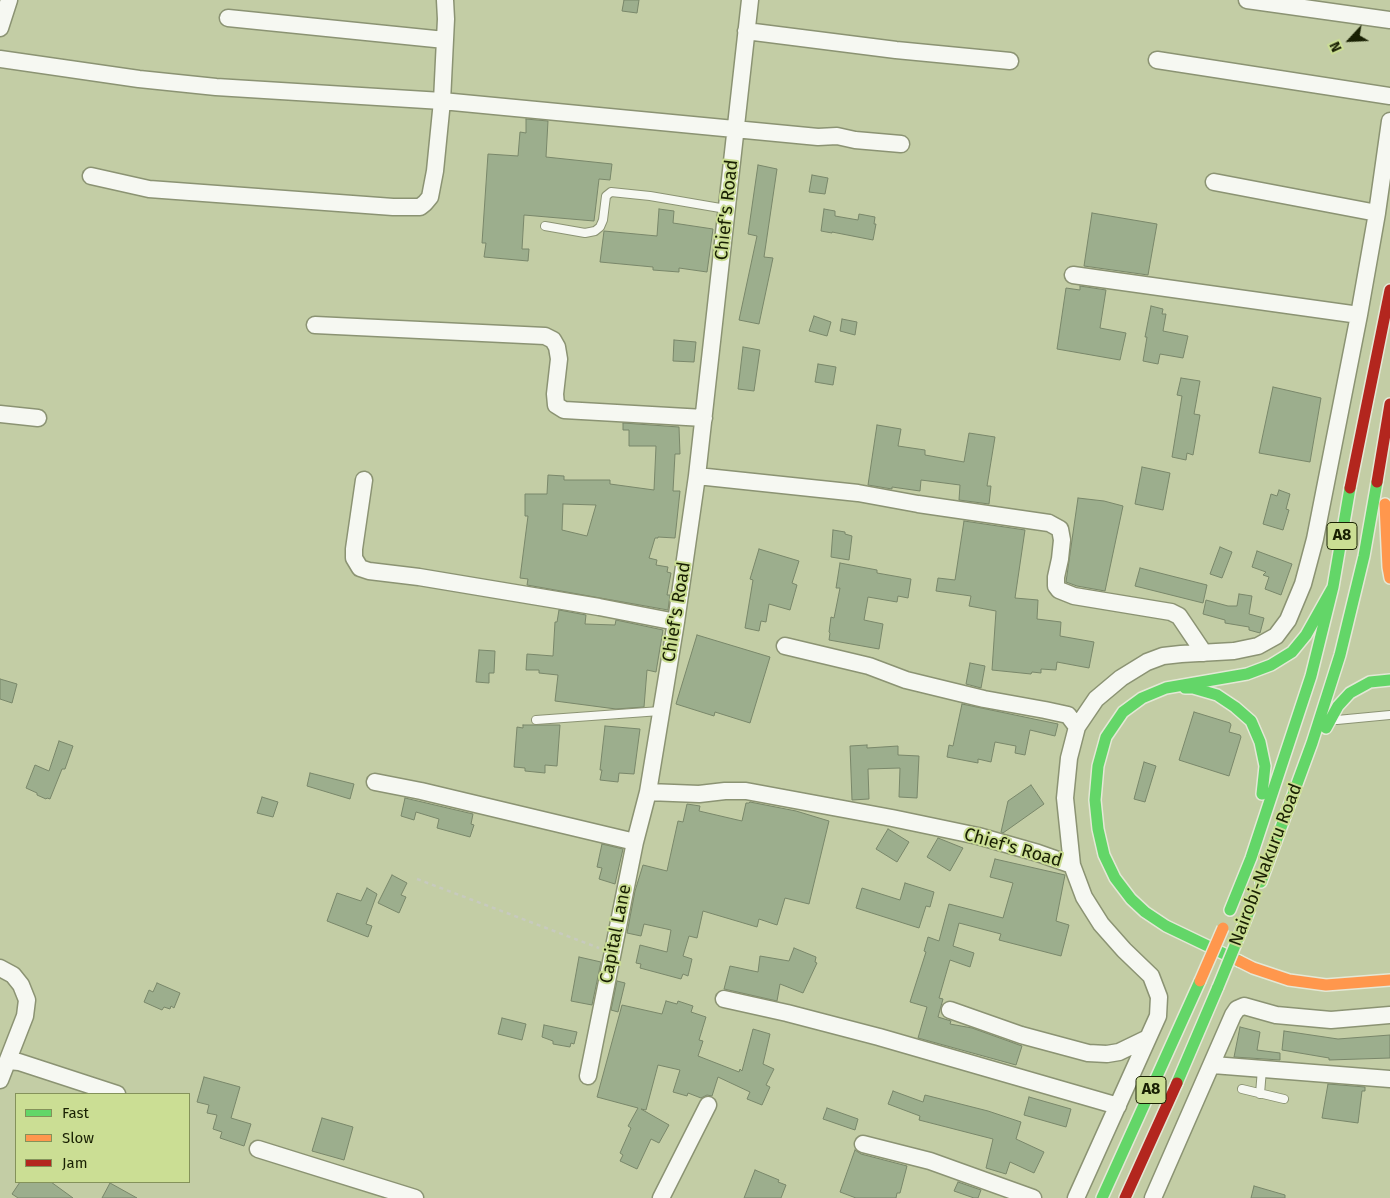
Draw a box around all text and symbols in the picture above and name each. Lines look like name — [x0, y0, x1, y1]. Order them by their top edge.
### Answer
north arrow — [1325, 15, 1375, 65]
text: N — [1326, 39, 1346, 54]
street label: Chief's Road — [711, 159, 743, 261]
road number: A8 — [1327, 522, 1357, 550]
street label: Chief's Road — [658, 560, 696, 664]
street label: Nairobi-Nakuru Road — [1225, 781, 1307, 949]
street label: Chief's Road — [961, 824, 1065, 872]
street label: Capital Lane — [596, 883, 636, 985]
road number: A8 — [1136, 1076, 1166, 1104]
legend — [15, 1093, 190, 1183]
text: Fast — [62, 1104, 89, 1122]
text: Slow — [62, 1129, 94, 1147]
text: Jam — [62, 1154, 88, 1172]

